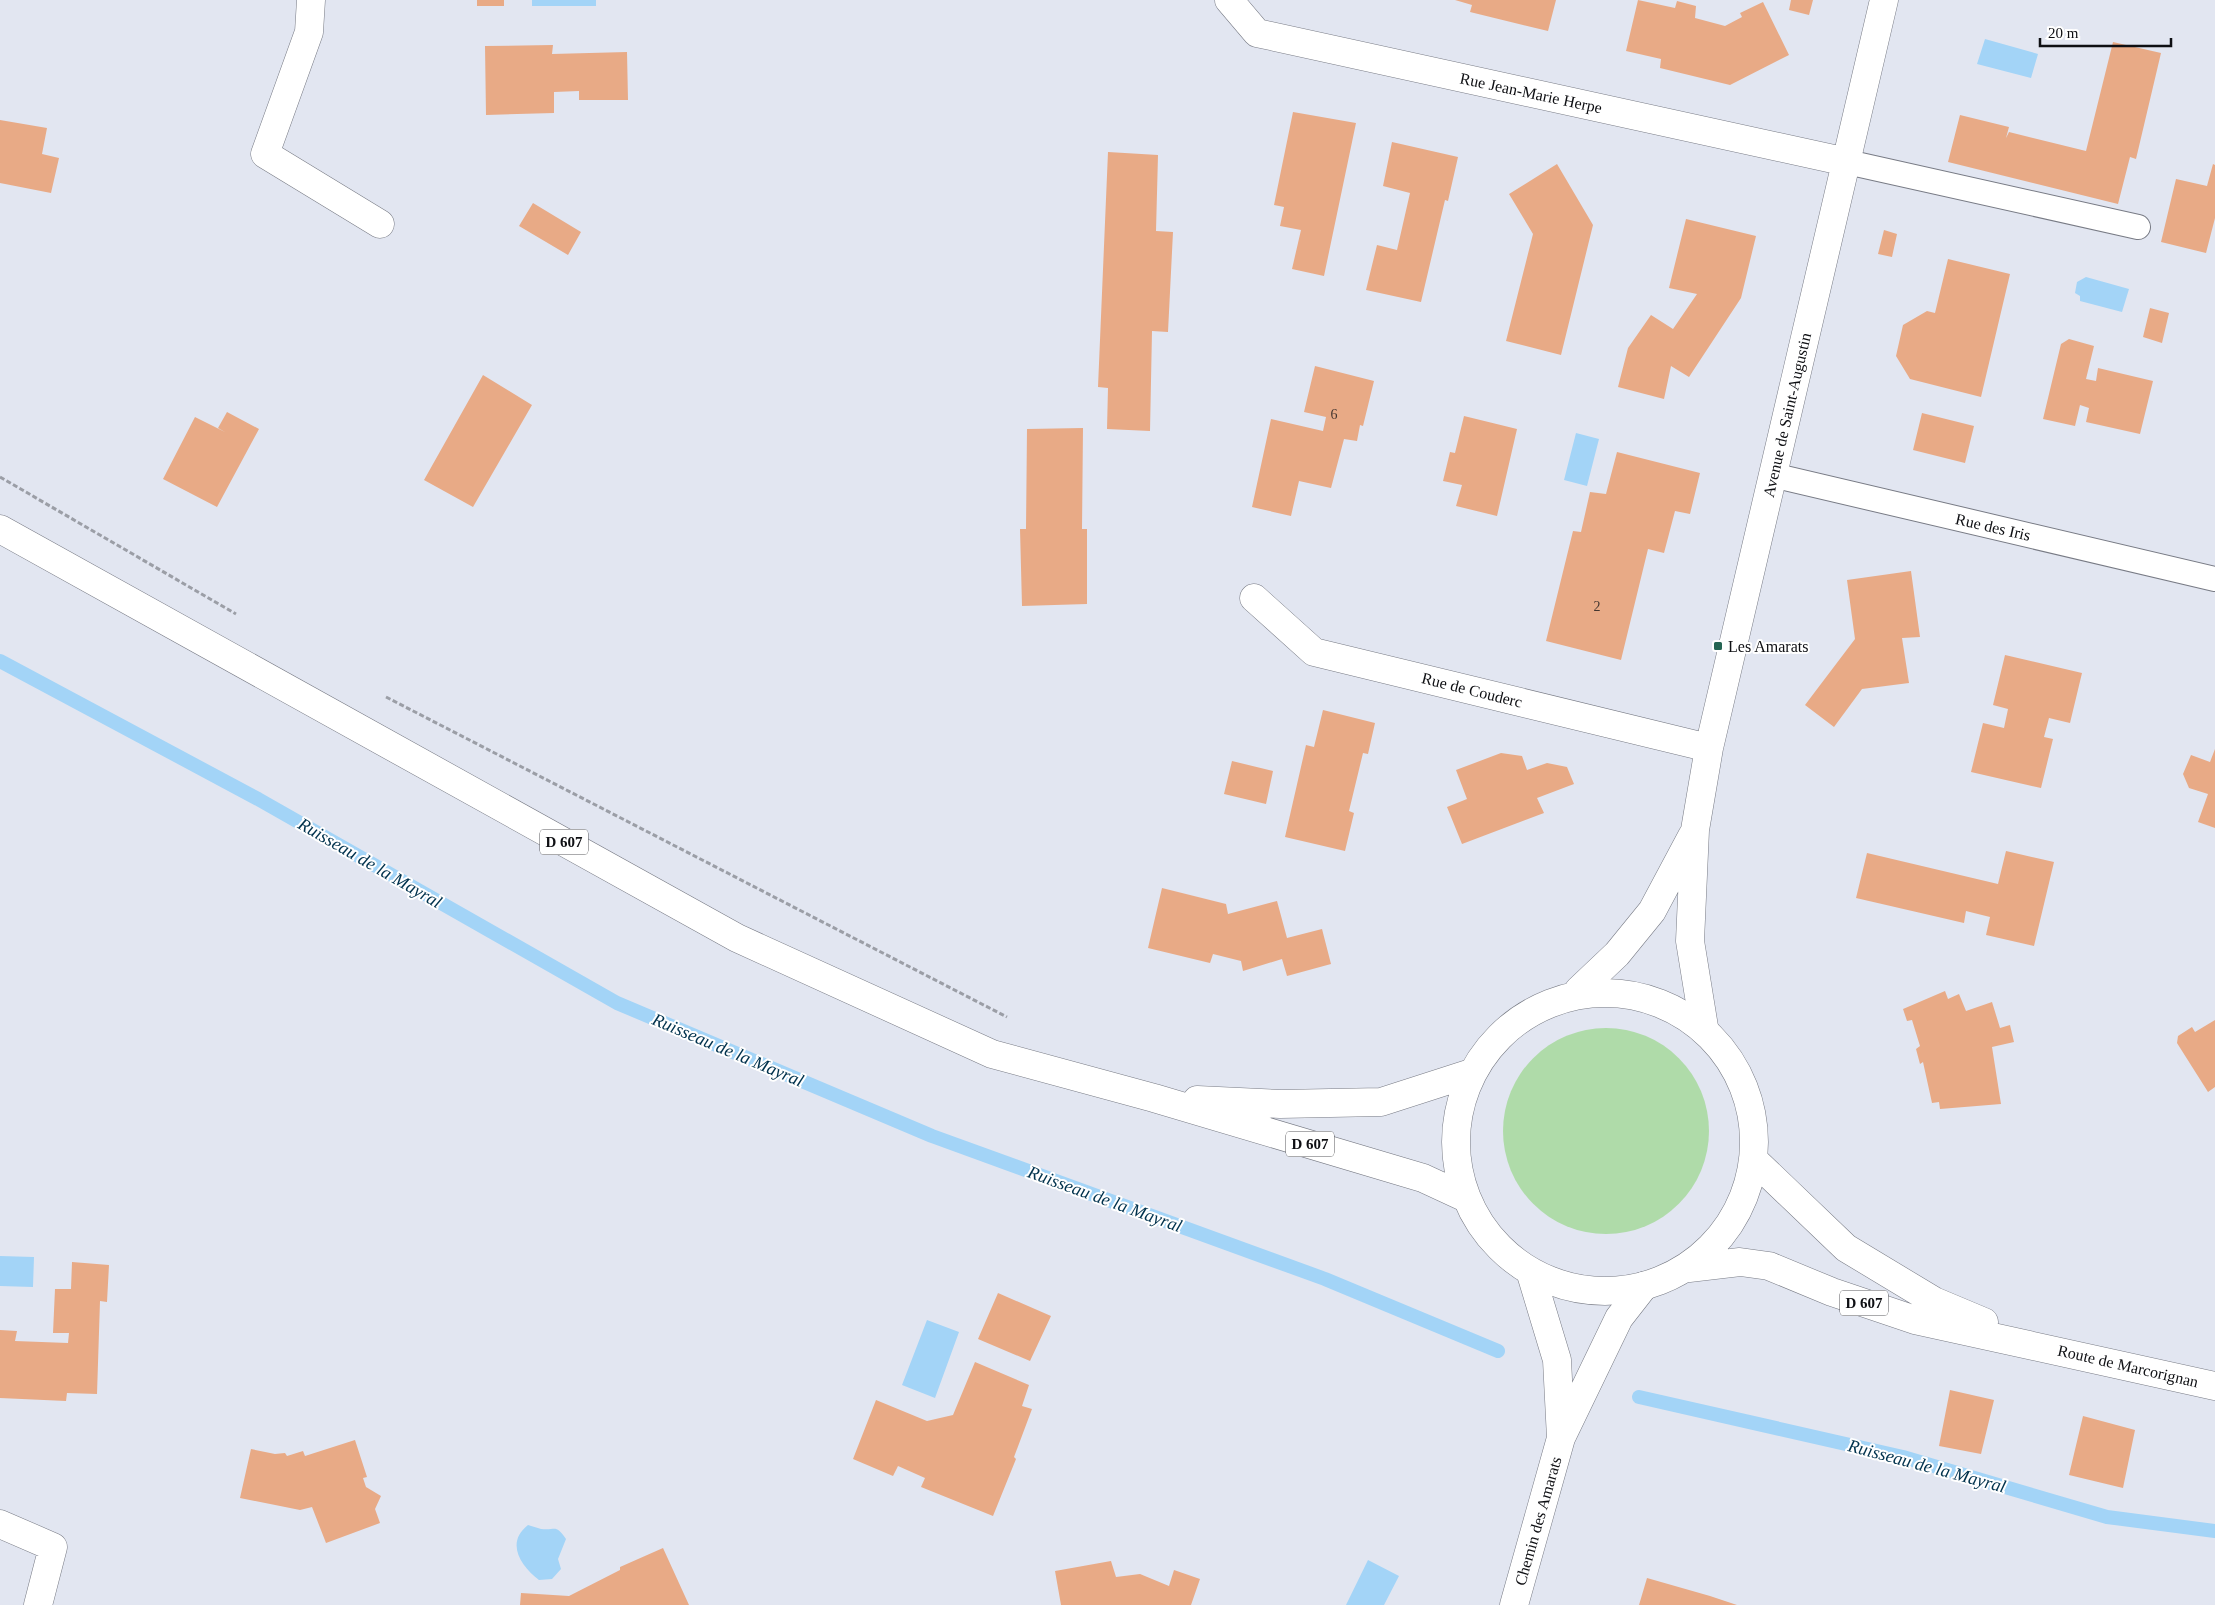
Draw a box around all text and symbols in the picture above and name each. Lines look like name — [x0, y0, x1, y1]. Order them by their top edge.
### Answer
scale bar — [2040, 15, 2171, 47]
text: 20 m — [2048, 25, 2079, 41]
street label: Rue Jean-Marie Herpe — [1458, 70, 1604, 117]
street label: Avenue de Saint-Augustin — [1760, 331, 1815, 499]
house number: 6 — [1331, 407, 1338, 422]
street label: Rue des Iris — [1954, 510, 2032, 544]
house number: 2 — [1594, 599, 1601, 614]
place label: Les Amarats — [1728, 638, 1808, 655]
marker: Les Amarats — [1712, 640, 1724, 652]
street label: Rue de Couderc — [1420, 669, 1524, 711]
water label: Ruisseau de la Mayral — [294, 813, 445, 912]
road number: D 607 — [540, 830, 588, 854]
water label: Ruisseau de la Mayral — [648, 1009, 807, 1091]
road number: D 607 — [1286, 1132, 1334, 1156]
water label: Ruisseau de la Mayral — [1024, 1161, 1185, 1236]
road number: D 607 — [1840, 1290, 1888, 1316]
street label: Route de Marcorignan — [2056, 1342, 2200, 1391]
water label: Ruisseau de la Mayral — [1845, 1435, 2008, 1497]
street label: Chemin des Amarats — [1511, 1455, 1565, 1587]

